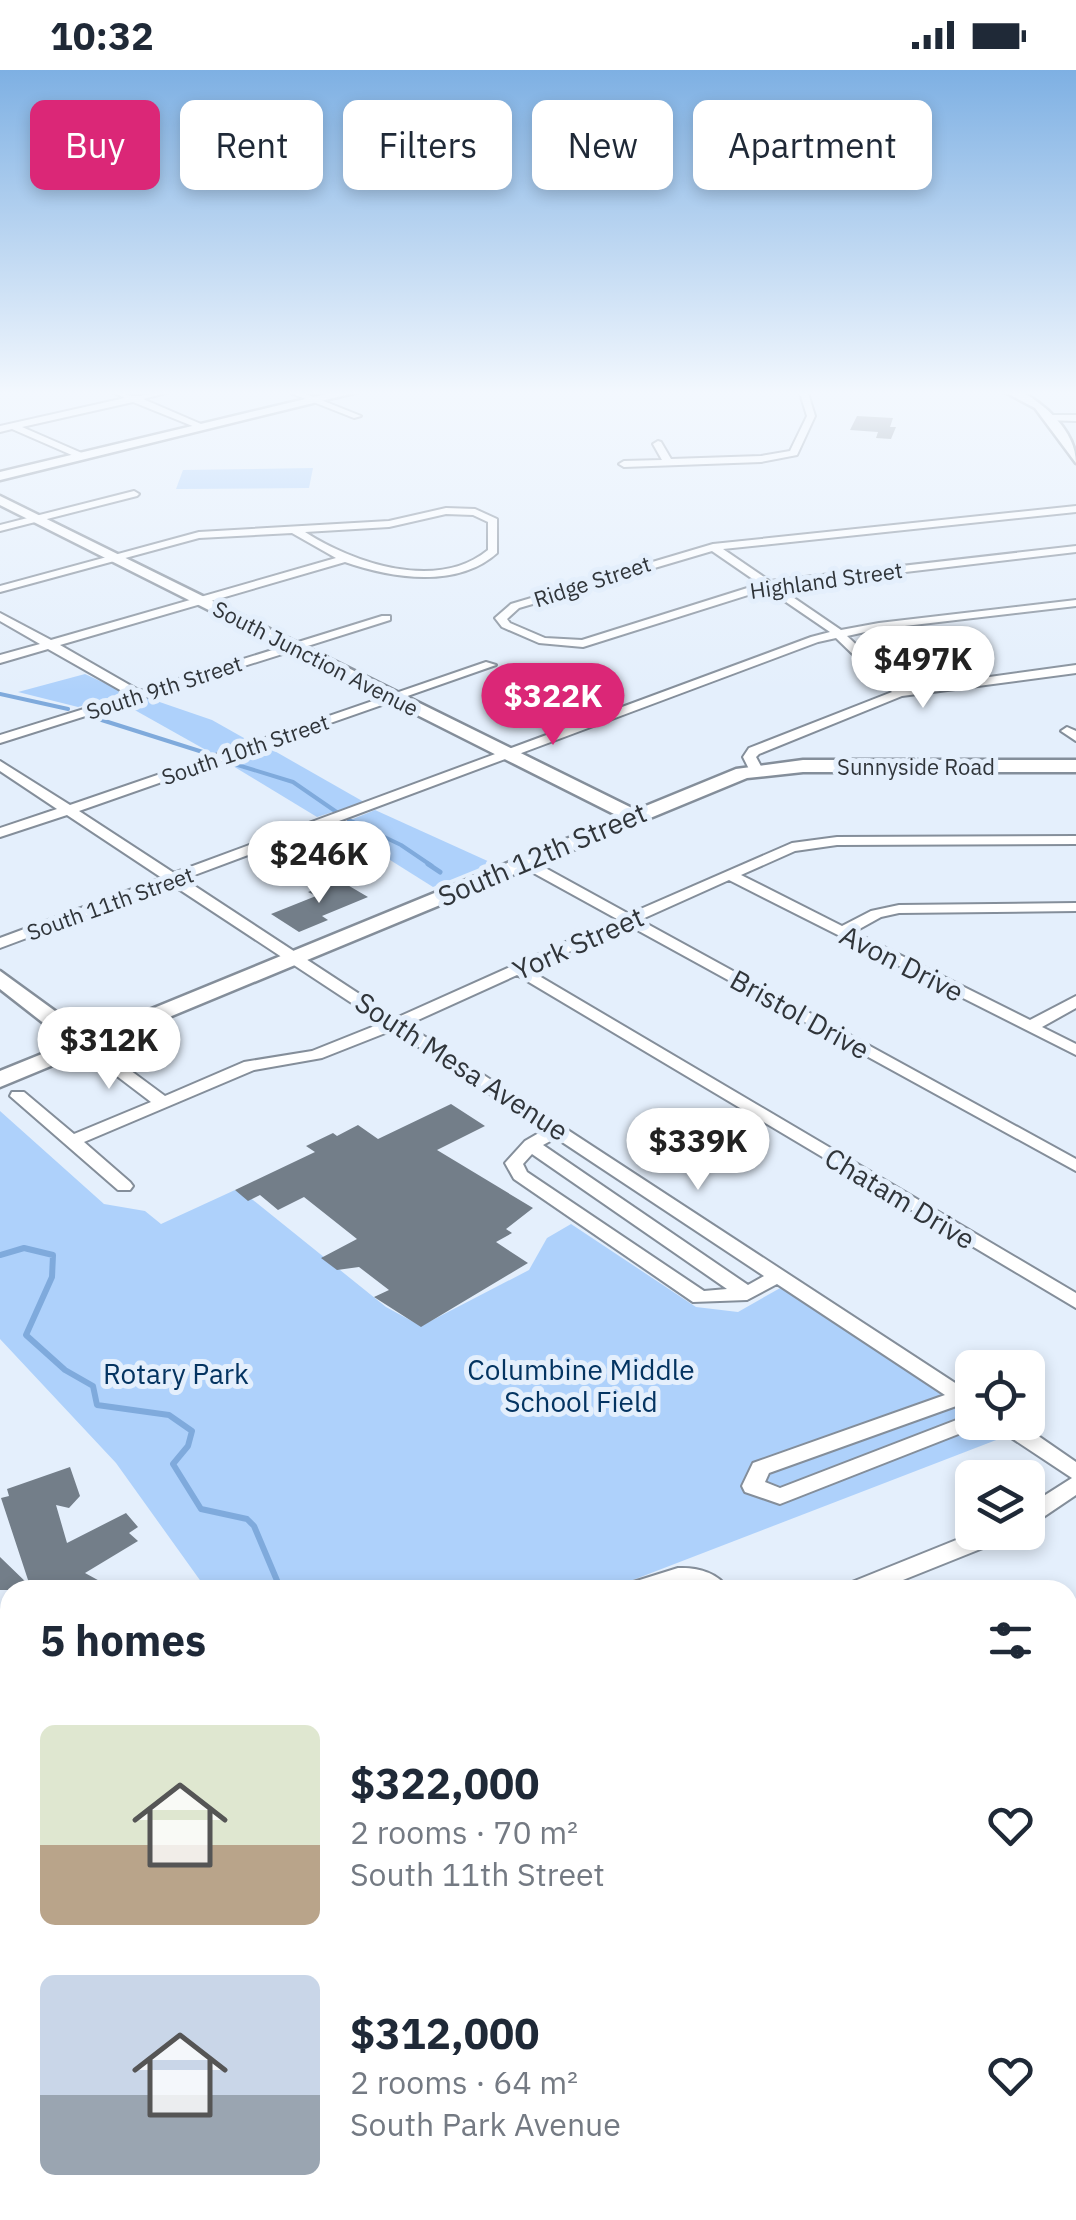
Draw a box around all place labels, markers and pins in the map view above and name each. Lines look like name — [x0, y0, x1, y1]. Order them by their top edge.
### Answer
pin: $497K — [853, 626, 993, 711]
pin: $322K — [483, 663, 623, 748]
pin: $246K — [249, 821, 389, 906]
pin: $312K — [39, 1007, 179, 1092]
pin: $339K — [628, 1108, 768, 1193]

